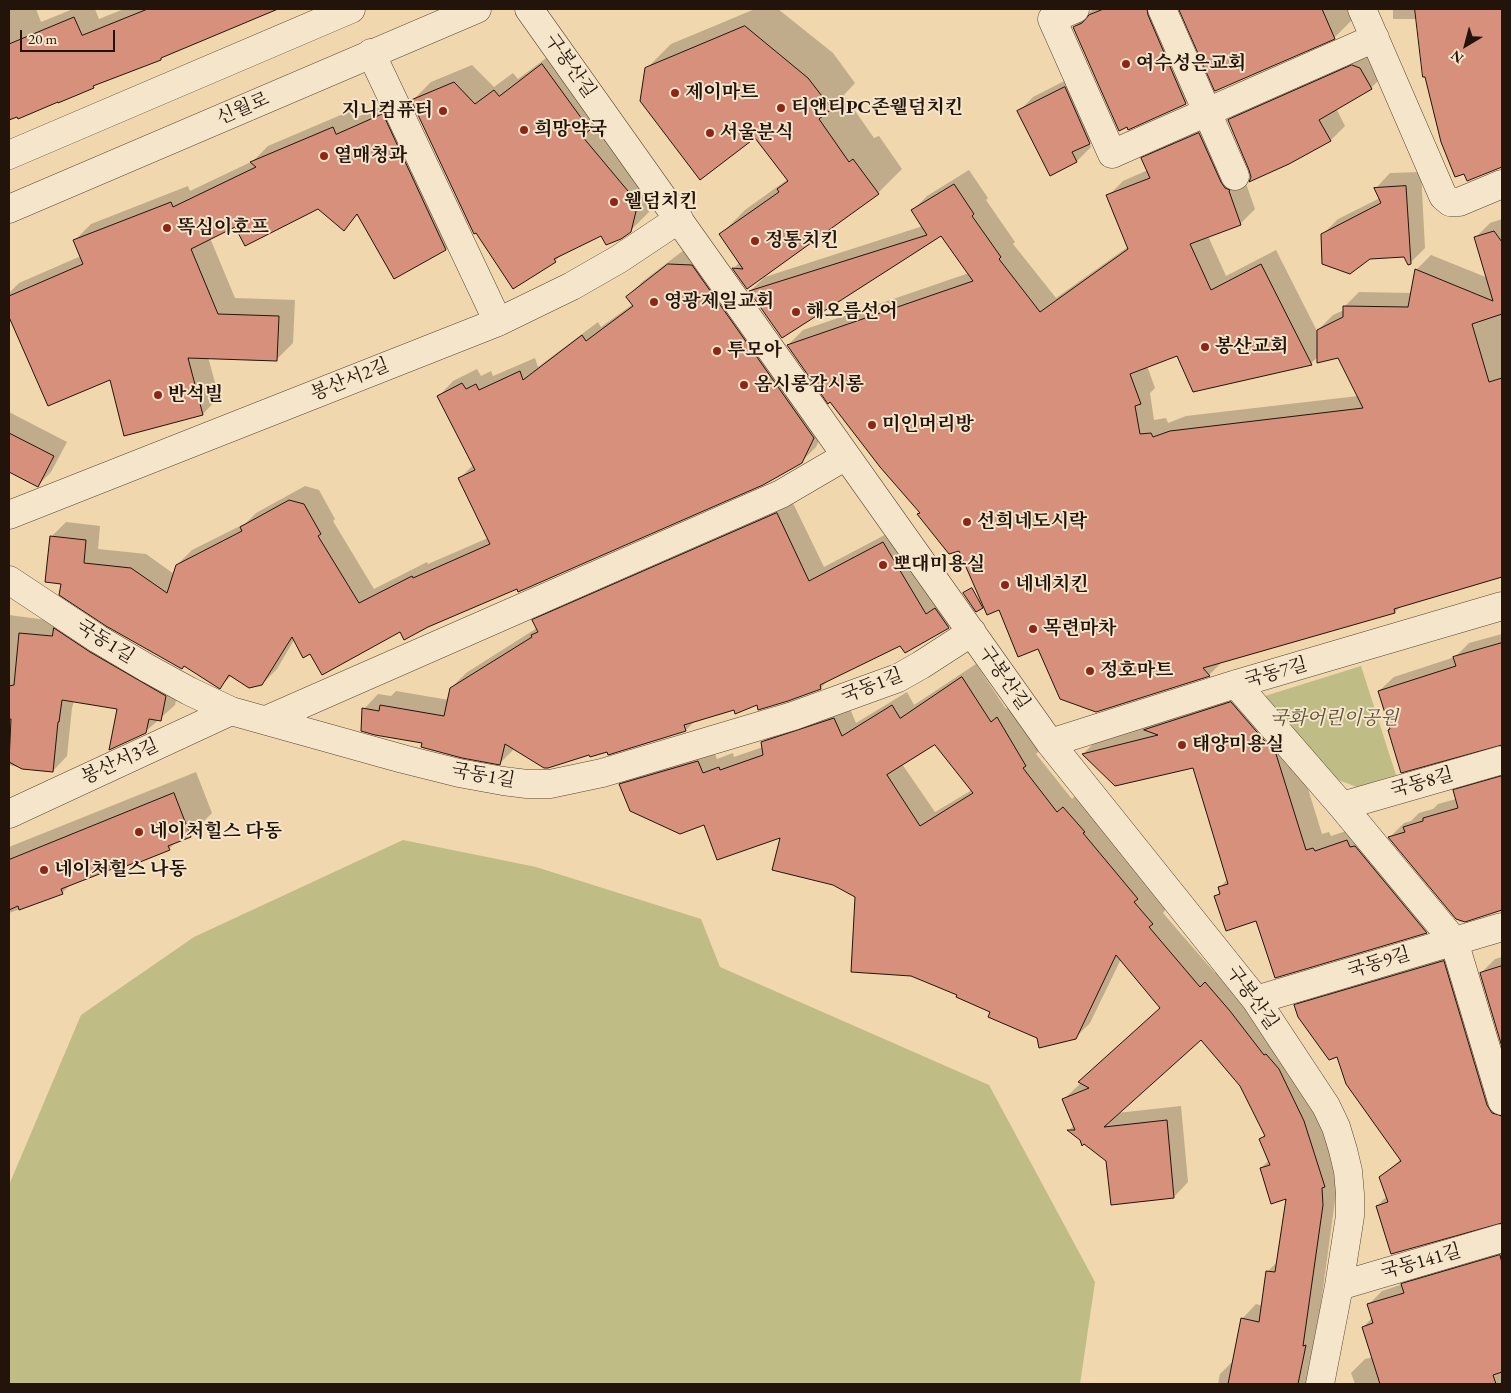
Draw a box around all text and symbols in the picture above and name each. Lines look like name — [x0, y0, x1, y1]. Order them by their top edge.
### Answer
scale bar — [22, 20, 118, 52]
north arrow — [1441, 20, 1491, 70]
text: 20 m — [28, 29, 57, 48]
street label: 구봉산길 — [540, 29, 600, 103]
text: N — [1447, 46, 1467, 68]
place label: 여수성은교회 — [1136, 53, 1246, 75]
marker: 여수성은교회 — [1120, 58, 1132, 70]
place label: 제이마트 — [685, 82, 758, 104]
marker: 제이마트 — [669, 87, 681, 99]
street label: 신월로 — [213, 88, 273, 130]
place label: 티앤티PC존웰덤치킨 — [791, 97, 963, 119]
place label: 지니컴퓨터 — [341, 100, 433, 122]
marker: 티앤티PC존웰덤치킨 — [775, 102, 787, 114]
marker: 지니컴퓨터 — [437, 105, 449, 117]
place label: 희망약국 — [534, 119, 607, 141]
place label: 서울분식 — [720, 122, 793, 144]
marker: 희망약국 — [518, 124, 530, 136]
marker: 서울분식 — [704, 127, 716, 139]
place label: 열매청과 — [334, 145, 407, 167]
marker: 열매청과 — [318, 150, 330, 162]
place label: 웰덤치킨 — [624, 191, 697, 213]
marker: 웰덤치킨 — [608, 196, 620, 208]
place label: 똑심이호프 — [177, 217, 269, 239]
marker: 똑심이호프 — [161, 222, 173, 234]
place label: 정통치킨 — [765, 230, 838, 252]
marker: 정통치킨 — [749, 235, 761, 247]
place label: 영광제일교회 — [664, 291, 774, 313]
marker: 영광제일교회 — [648, 296, 660, 308]
place label: 해오름선어 — [806, 301, 898, 323]
marker: 해오름선어 — [790, 306, 802, 318]
place label: 봉산교회 — [1215, 336, 1288, 358]
place label: 투모아 — [727, 340, 782, 362]
marker: 봉산교회 — [1199, 341, 1211, 353]
marker: 투모아 — [711, 345, 723, 357]
street label: 봉산서2길 — [307, 354, 393, 406]
place label: 옴시롱감시롱 — [754, 374, 864, 396]
marker: 옴시롱감시롱 — [738, 379, 750, 391]
place label: 반석빌 — [168, 384, 223, 406]
marker: 반석빌 — [152, 389, 164, 401]
place label: 미인머리방 — [882, 414, 974, 436]
marker: 미인머리방 — [866, 419, 878, 431]
place label: 선희네도시락 — [977, 511, 1087, 533]
marker: 선희네도시락 — [961, 516, 973, 528]
place label: 뽀대미용실 — [893, 554, 985, 576]
marker: 뽀대미용실 — [877, 559, 889, 571]
place label: 네네치킨 — [1015, 574, 1088, 596]
marker: 네네치킨 — [999, 579, 1011, 591]
street label: 국동1길 — [72, 615, 138, 669]
place label: 목련마차 — [1043, 618, 1116, 640]
marker: 목련마차 — [1027, 623, 1039, 635]
street label: 구봉산길 — [974, 641, 1034, 715]
street label: 국동7길 — [1242, 653, 1310, 693]
place label: 정호마트 — [1100, 660, 1173, 682]
street label: 국동1길 — [838, 664, 906, 708]
marker: 정호마트 — [1084, 665, 1096, 677]
park label: 국화어린이공원 — [1270, 708, 1398, 730]
street label: 봉산서3길 — [78, 734, 162, 790]
place label: 태양미용실 — [1192, 734, 1284, 756]
marker: 태양미용실 — [1176, 739, 1188, 751]
street label: 국동1길 — [449, 759, 517, 793]
street label: 국동8길 — [1388, 763, 1456, 803]
place label: 네이처힐스 다동 — [149, 821, 282, 843]
marker: 네이처힐스 다동 — [133, 826, 145, 838]
place label: 네이처힐스 나동 — [54, 859, 187, 881]
marker: 네이처힐스 나동 — [38, 864, 50, 876]
street label: 국동9길 — [1345, 943, 1413, 983]
street label: 구봉산길 — [1221, 962, 1283, 1034]
street label: 국동141길 — [1378, 1240, 1464, 1284]

